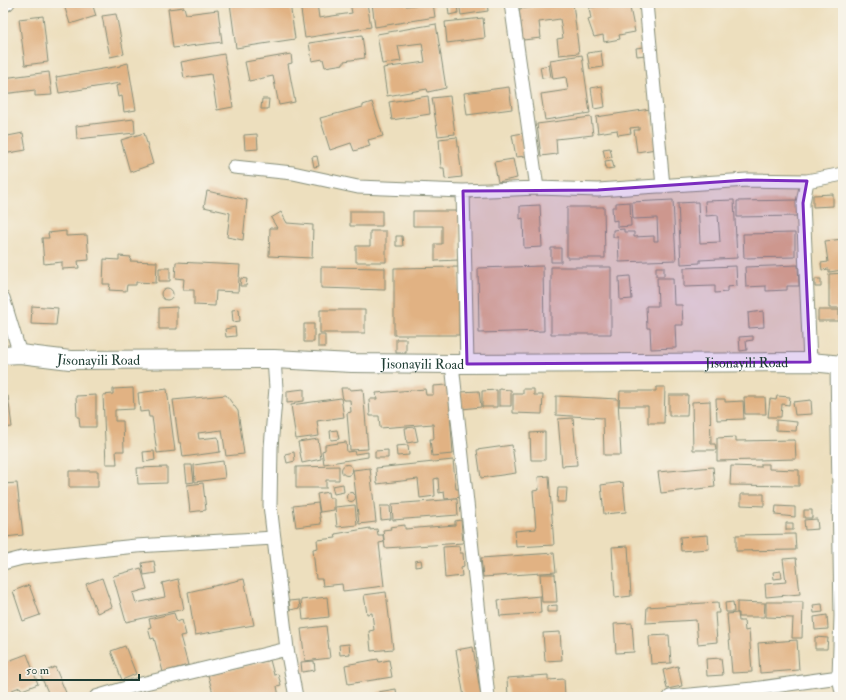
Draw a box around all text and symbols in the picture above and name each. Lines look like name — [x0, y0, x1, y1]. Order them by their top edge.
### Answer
street label: Jisonayili Road — [55, 350, 140, 369]
street label: Jisonayili Road — [704, 354, 788, 372]
street label: Jisonayili Road — [380, 355, 464, 373]
scale bar — [20, 656, 139, 682]
text: 50 m — [26, 663, 50, 678]

